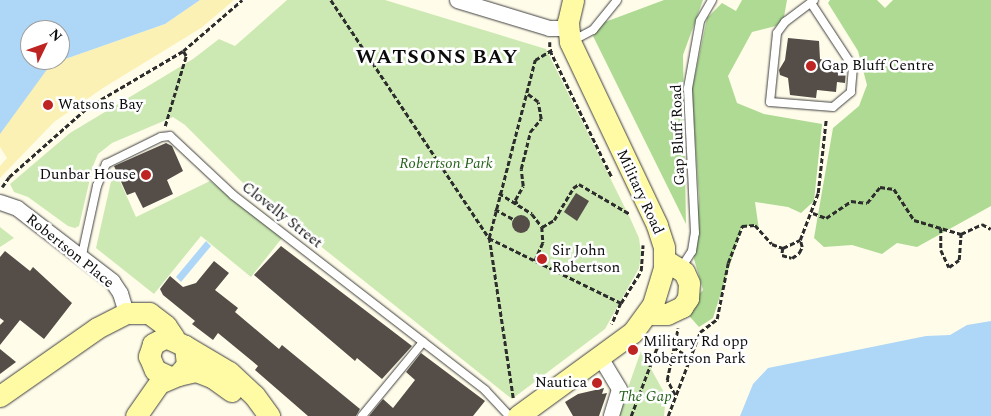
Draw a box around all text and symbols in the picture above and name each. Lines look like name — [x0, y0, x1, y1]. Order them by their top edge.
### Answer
north arrow — [20, 20, 70, 70]
text: N — [44, 24, 67, 47]
district label: WATSONS BAY — [354, 45, 520, 69]
place label: Gap Bluff Centre — [821, 57, 934, 75]
marker: Gap Bluff Centre — [805, 60, 817, 72]
street label: Gap Bluff Road — [667, 84, 689, 186]
place label: Watsons Bay — [58, 96, 143, 114]
marker: Watsons Bay — [42, 99, 54, 111]
street label: Military Road — [612, 147, 668, 237]
park label: Robertson Park — [399, 155, 493, 173]
place label: Dunbar House — [39, 166, 136, 184]
marker: Dunbar House — [140, 169, 152, 181]
street label: Clovelly Street — [238, 178, 326, 252]
street label: Robertson Place — [22, 210, 118, 292]
place label: Sir John Robertson — [552, 241, 620, 276]
marker: Sir John Robertson — [536, 253, 548, 265]
place label: Military Rd opp Robertson Park — [643, 332, 748, 367]
marker: Military Rd opp Robertson Park — [627, 344, 639, 356]
place label: Nautica — [535, 374, 587, 392]
marker: Nautica — [591, 377, 603, 389]
park label: The Gap — [618, 388, 672, 406]

